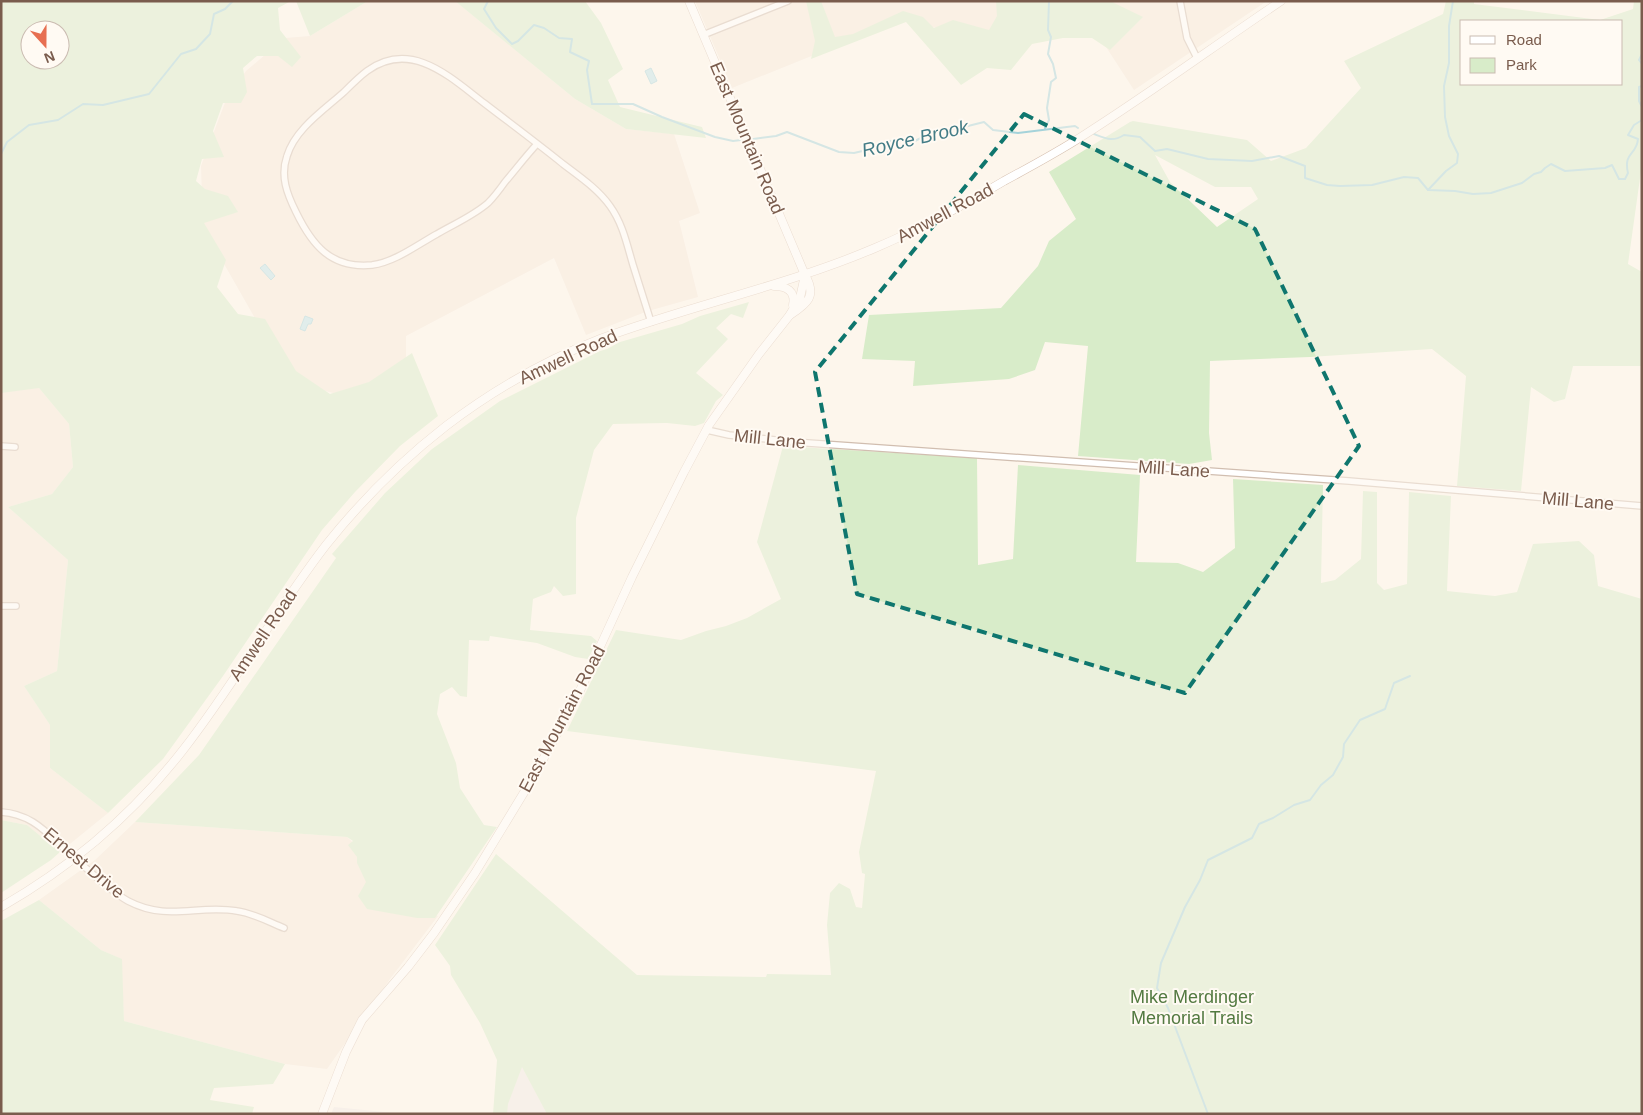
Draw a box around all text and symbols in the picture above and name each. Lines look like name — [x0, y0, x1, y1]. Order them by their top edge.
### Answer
north arrow — [20, 20, 70, 70]
legend — [1460, 20, 1623, 85]
text: Road — [1506, 31, 1542, 48]
text: N — [42, 48, 57, 66]
text: Park — [1506, 56, 1537, 73]
street label: East Mountain Road — [706, 59, 788, 217]
water label: Royce Brook — [860, 116, 972, 161]
street label: Amwell Road — [893, 179, 997, 247]
street label: Amwell Road — [516, 326, 620, 388]
street label: Mill Lane — [733, 425, 807, 453]
street label: Mill Lane — [1137, 457, 1211, 481]
street label: Mill Lane — [1541, 488, 1615, 514]
street label: Amwell Road — [225, 585, 301, 685]
street label: East Mountain Road — [515, 642, 609, 796]
street label: Ernest Drive — [40, 824, 128, 902]
park label: Mike Merdinger Memorial Trails — [1130, 987, 1254, 1028]

